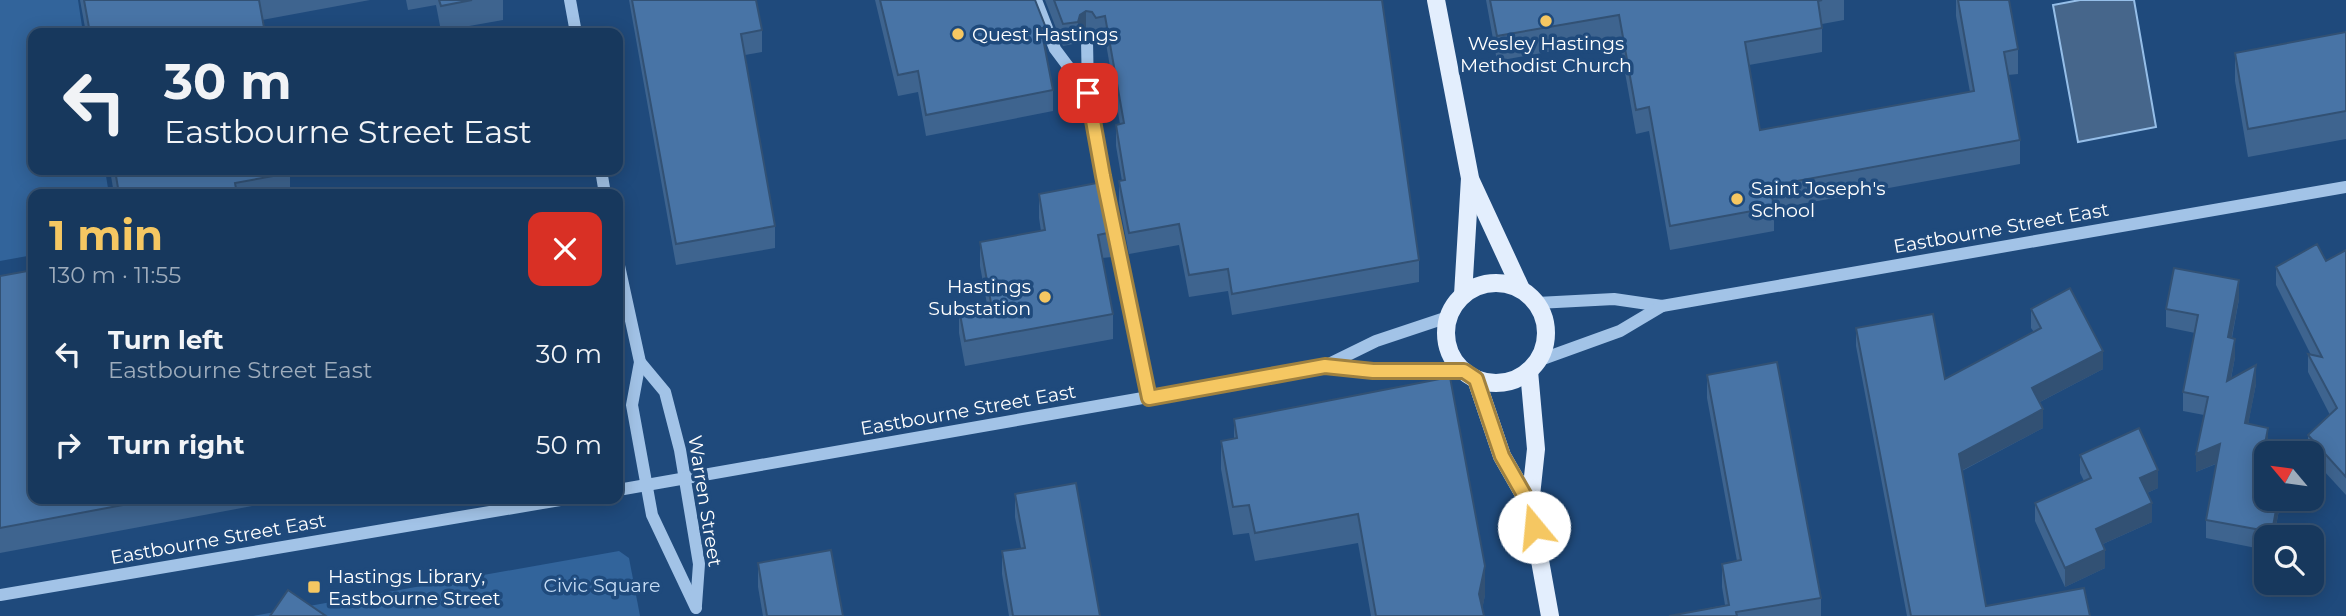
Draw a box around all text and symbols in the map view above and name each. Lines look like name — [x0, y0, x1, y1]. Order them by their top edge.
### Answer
marker: Wesley Hastings Methodist Church — [1538, 13, 1554, 29]
place label: Quest Hastings — [972, 23, 1118, 46]
marker: Quest Hastings — [950, 26, 966, 42]
place label: Wesley Hastings Methodist Church — [1460, 32, 1632, 77]
text: 30 m — [164, 52, 292, 111]
icon: left — [49, 56, 140, 147]
pin — [1058, 63, 1118, 123]
icon: arrive — [1069, 74, 1107, 112]
text: Eastbourne Street East — [164, 112, 532, 151]
place label: Saint Joseph's School — [1751, 177, 1886, 222]
marker: Saint Joseph's School — [1729, 191, 1745, 207]
street label: Eastbourne Street East — [1892, 198, 2111, 258]
text: 1 min — [49, 209, 163, 261]
button: close — [528, 212, 602, 286]
text: 130 m · 11:55 — [49, 261, 181, 289]
place label: Hastings Substation — [928, 275, 1031, 320]
marker: Hastings Substation — [1037, 289, 1053, 305]
text: Turn left — [108, 324, 224, 356]
icon: left — [49, 335, 87, 373]
text: 30 m — [536, 338, 602, 370]
text: Eastbourne Street East — [108, 356, 372, 384]
street label: Eastbourne Street East — [859, 380, 1078, 440]
icon: right — [49, 426, 87, 464]
text: Turn right — [108, 429, 244, 461]
text: 50 m — [536, 429, 602, 461]
street label: Warren Street — [683, 434, 727, 569]
north arrow — [2254, 441, 2324, 511]
map controls — [2254, 441, 2324, 595]
position arrow — [1497, 490, 1571, 564]
street label: Eastbourne Street East — [109, 509, 328, 569]
button: search — [2254, 525, 2324, 595]
place label: Hastings Library, Eastbourne Street — [328, 565, 501, 610]
park label: Civic Square — [543, 574, 661, 597]
marker: Hastings Library, Eastbourne Street — [306, 579, 322, 595]

